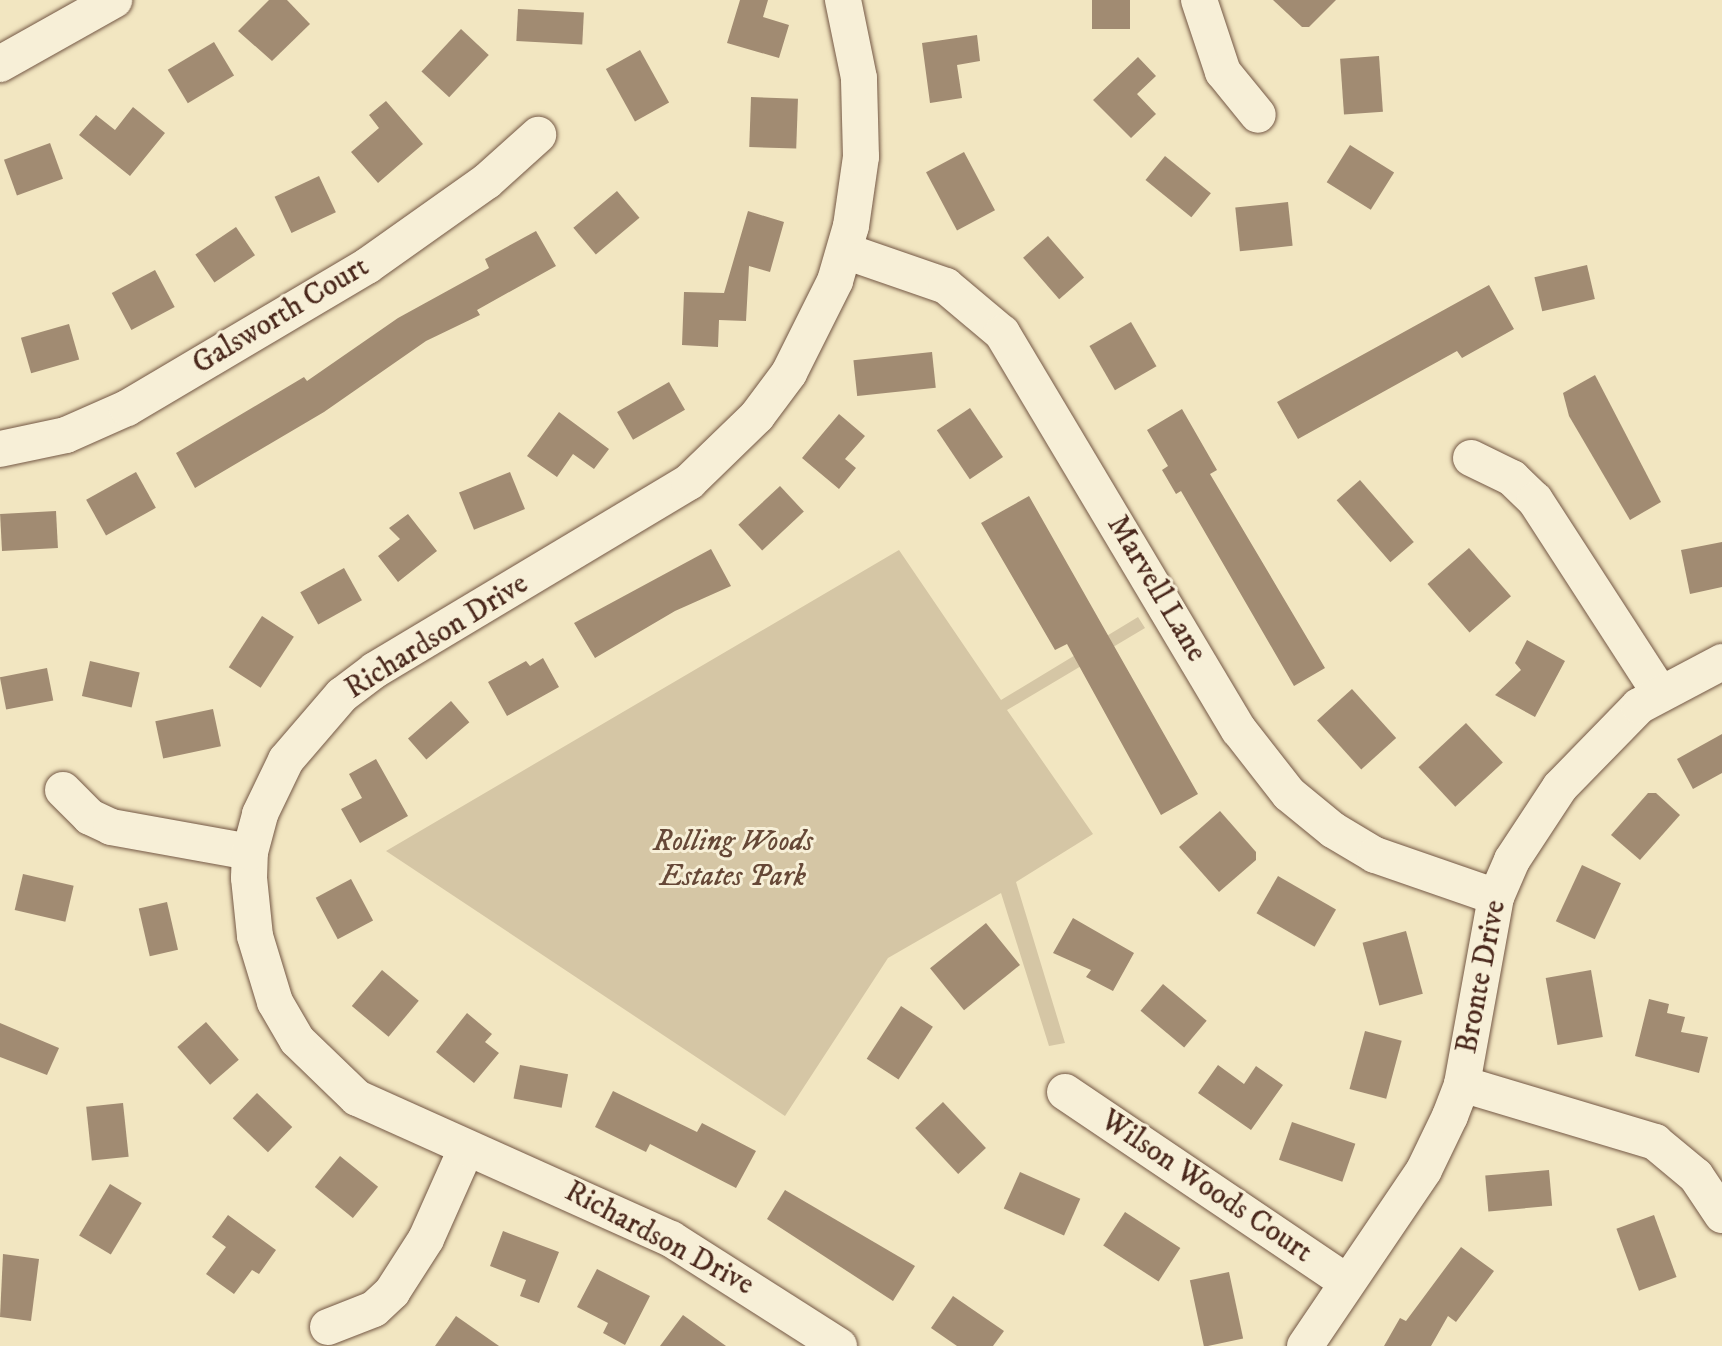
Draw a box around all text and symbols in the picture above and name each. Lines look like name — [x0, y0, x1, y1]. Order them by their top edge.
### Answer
street label: Galsworth Court — [186, 249, 376, 383]
street label: Marvell Lane — [1098, 509, 1214, 669]
street label: Richardson Drive — [339, 566, 535, 708]
park label: Rolling Woods Estates Park — [653, 824, 813, 894]
street label: Bronte Drive — [1450, 897, 1514, 1057]
street label: Wilson Woods Court — [1093, 1103, 1319, 1271]
street label: Richardson Drive — [558, 1174, 760, 1304]

